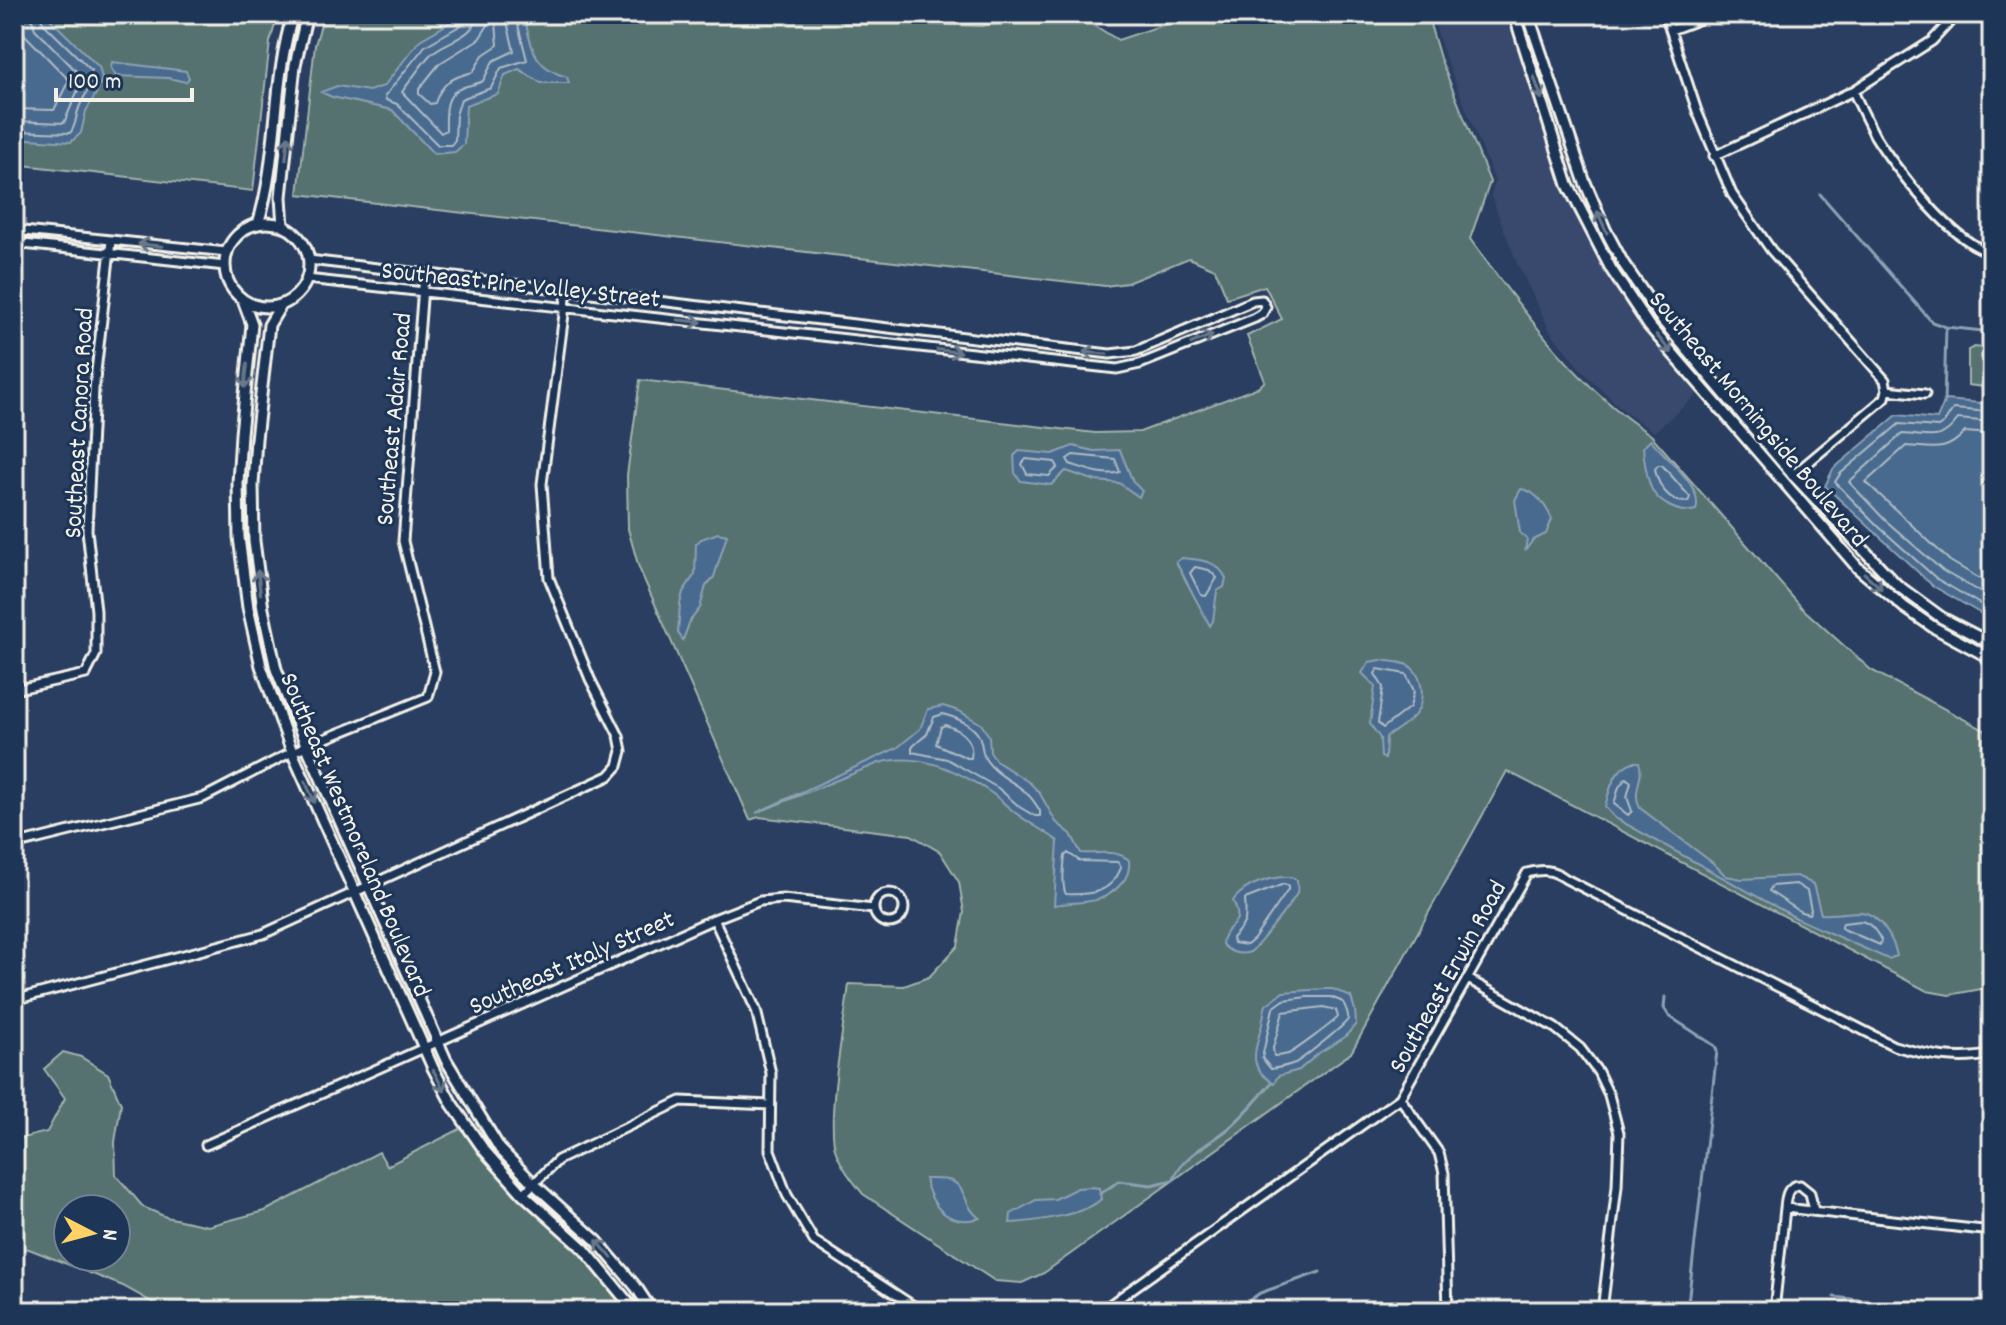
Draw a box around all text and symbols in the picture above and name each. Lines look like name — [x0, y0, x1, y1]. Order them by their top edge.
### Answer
scale bar — [56, 52, 192, 102]
text: 100 m — [68, 66, 121, 100]
one-way arrow — [1532, 75, 1547, 100]
one-way arrow — [279, 135, 294, 162]
one-way arrow — [1593, 210, 1608, 234]
one-way arrow — [137, 238, 164, 253]
street label: Southeast Pine Valley Street — [379, 253, 662, 320]
street label: Southeast Morningside Boulevard — [1639, 284, 1876, 557]
street label: Southeast Canora Road — [56, 307, 105, 539]
street label: Southeast Adair Road — [368, 311, 423, 527]
one-way arrow — [677, 314, 703, 329]
one-way arrow — [1189, 331, 1214, 345]
one-way arrow — [1655, 334, 1673, 354]
one-way arrow — [935, 343, 962, 358]
one-way arrow — [1082, 345, 1109, 360]
one-way arrow — [239, 362, 254, 389]
one-way arrow — [252, 569, 267, 596]
one-way arrow — [1862, 572, 1882, 590]
street label: Southeast Westmoreland Boulevard — [268, 667, 439, 1003]
one-way arrow — [303, 780, 318, 804]
street label: Southeast Erwin Road — [1381, 875, 1517, 1081]
street label: Southeast Italy Street — [464, 902, 682, 1026]
one-way arrow — [432, 1068, 448, 1092]
north arrow — [52, 1193, 132, 1273]
text: N — [92, 1228, 124, 1242]
one-way arrow — [595, 1240, 613, 1260]

